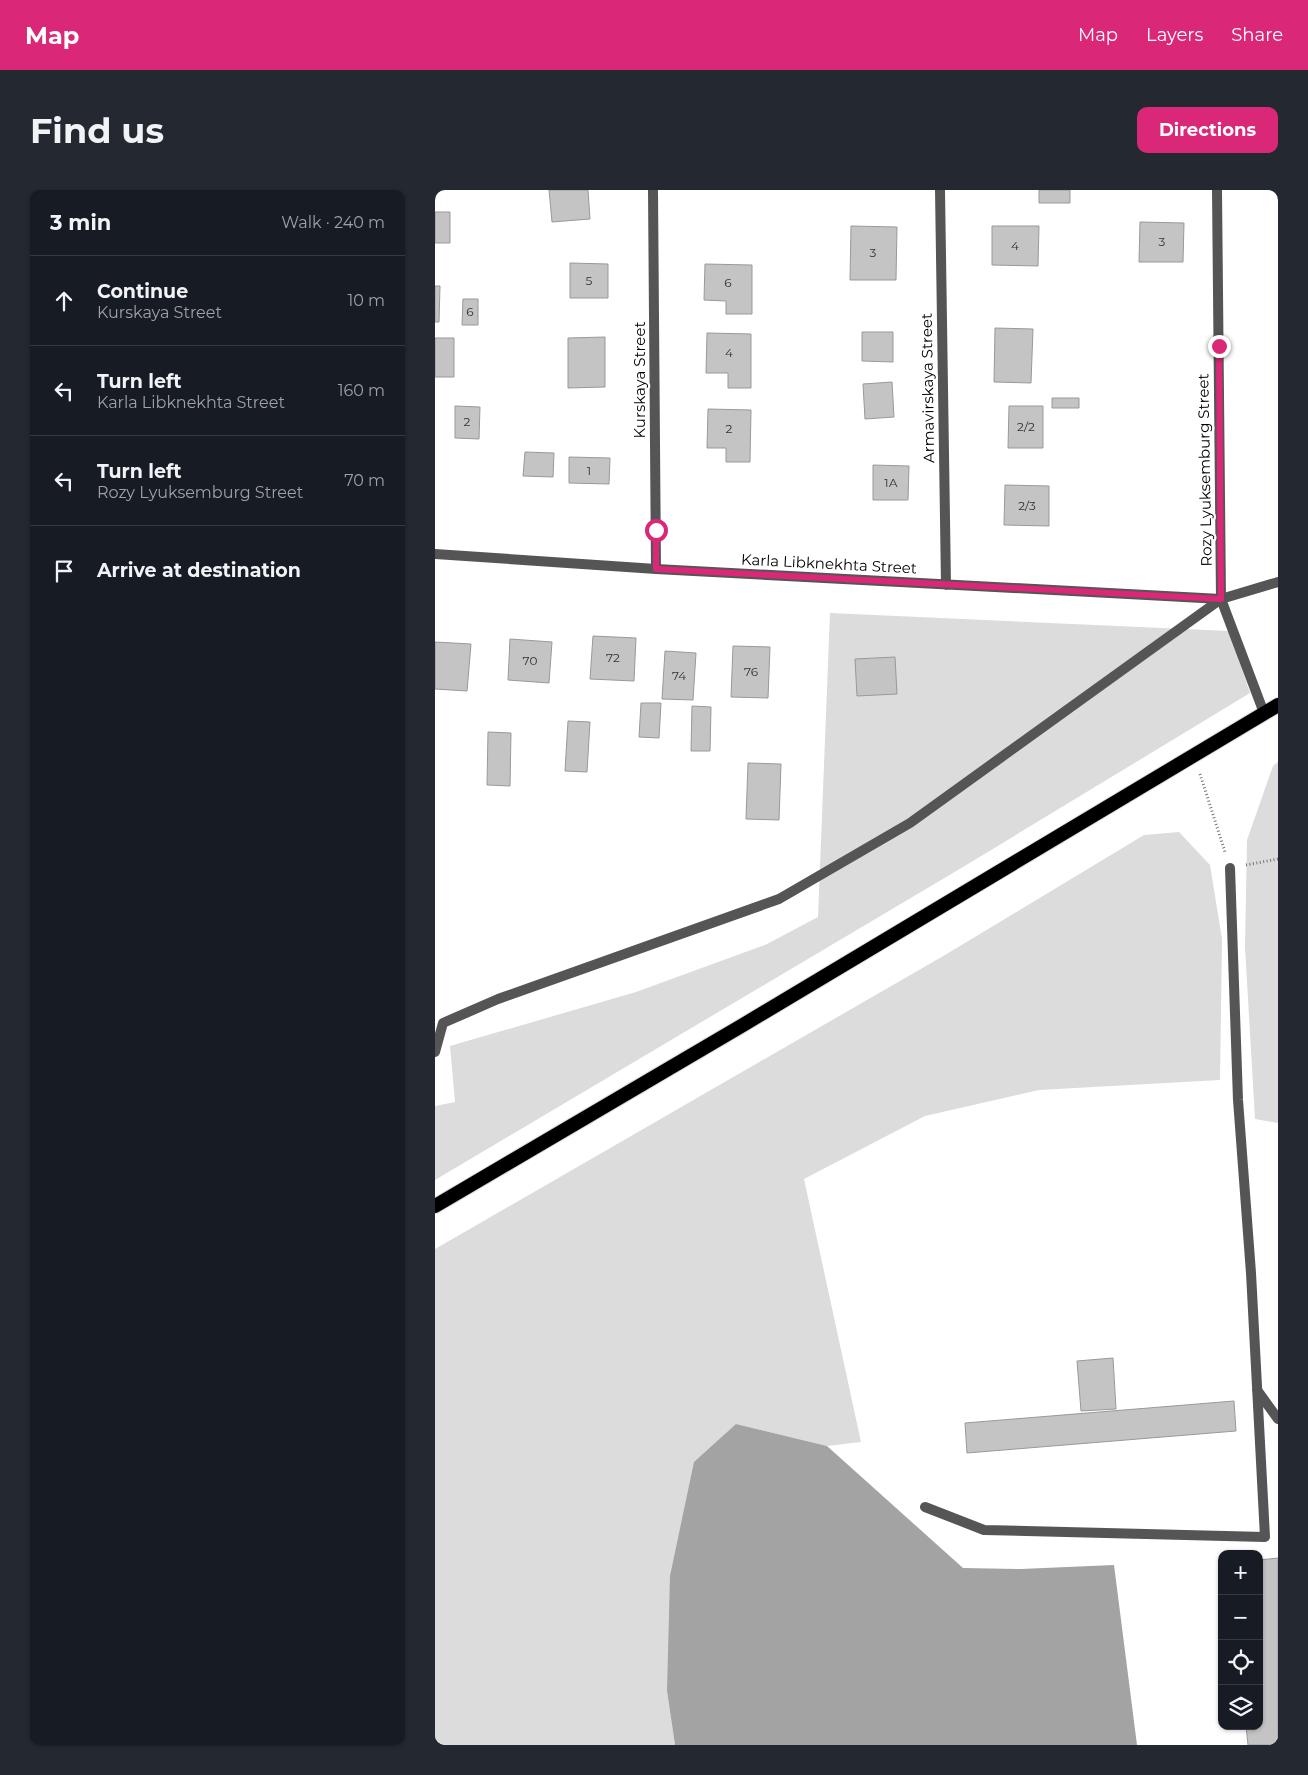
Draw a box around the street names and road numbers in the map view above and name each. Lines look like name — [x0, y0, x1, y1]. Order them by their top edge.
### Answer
street label: Armavirskaya Street — [917, 313, 938, 463]
street label: Kurskaya Street — [630, 321, 649, 439]
street label: Rozy Lyuksemburg Street — [1193, 373, 1216, 567]
street label: Karla Libknekhta Street — [741, 549, 917, 578]

